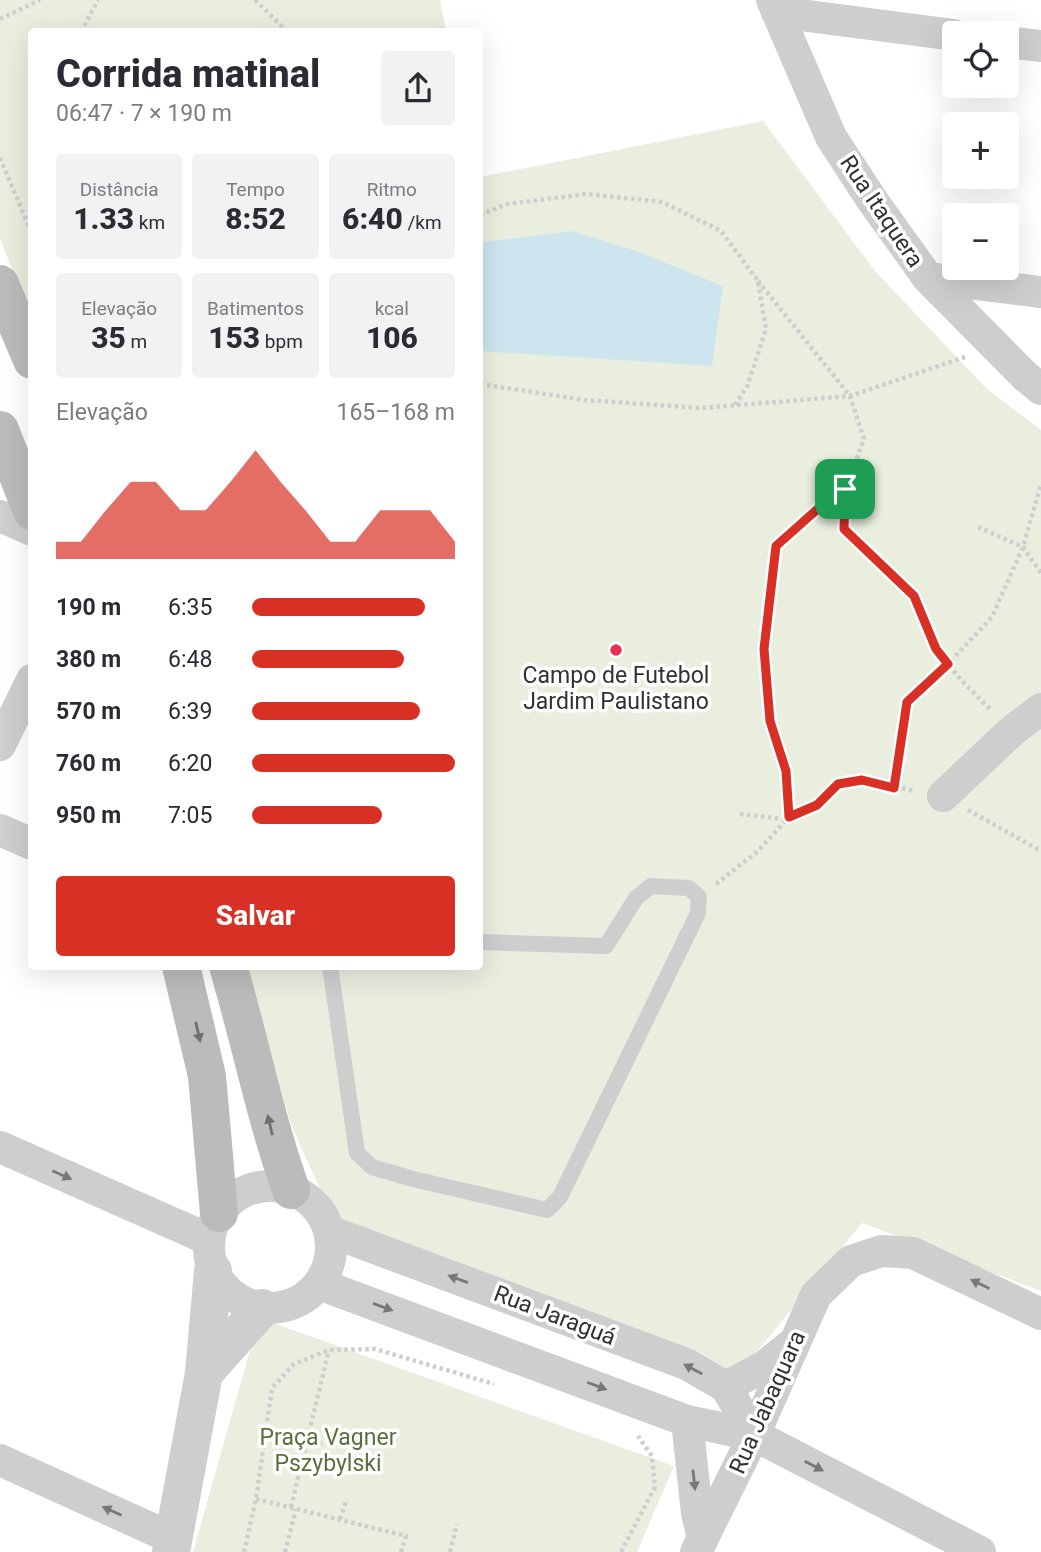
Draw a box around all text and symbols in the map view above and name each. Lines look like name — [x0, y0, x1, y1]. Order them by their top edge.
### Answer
map controls — [942, 21, 1019, 280]
button: locate — [942, 21, 1019, 98]
button: share — [381, 51, 455, 125]
text: Corrida matinal — [56, 52, 320, 96]
text: 06:47 · 7 × 190 m — [56, 100, 232, 127]
button: + — [942, 112, 1019, 189]
street label: Rua Itaquera — [834, 150, 929, 272]
text: Distância — [80, 178, 159, 201]
text: Tempo — [226, 178, 285, 201]
text: Ritmo — [367, 178, 417, 201]
text: 1.33 — [73, 201, 134, 236]
text: 8:52 — [225, 201, 286, 236]
text: 6:40 — [342, 201, 403, 236]
button: − — [942, 203, 1019, 280]
text: km — [134, 211, 165, 234]
text: /km — [403, 211, 442, 234]
text: Elevação — [81, 297, 157, 320]
text: Batimentos — [207, 297, 304, 320]
text: kcal — [375, 297, 409, 320]
text: 35 — [91, 320, 126, 355]
text: 153 — [208, 320, 260, 355]
text: 106 — [366, 320, 418, 355]
text: m — [126, 330, 147, 353]
text: bpm — [260, 330, 303, 353]
text: Elevação — [56, 399, 148, 426]
text: 165–168 m — [336, 399, 455, 426]
pin — [815, 459, 875, 519]
icon: arrive — [826, 470, 864, 508]
text: 190 m — [56, 594, 121, 621]
text: 6:35 — [168, 594, 212, 621]
marker: Campo de Futebol Jardim Paulistano — [608, 642, 624, 658]
text: 380 m — [56, 646, 121, 673]
text: 6:48 — [168, 646, 212, 673]
place label: Campo de Futebol Jardim Paulistano — [523, 662, 709, 715]
text: 570 m — [56, 698, 121, 725]
text: 6:39 — [168, 698, 212, 725]
text: 760 m — [56, 750, 121, 777]
text: 6:20 — [168, 750, 212, 777]
text: 950 m — [56, 802, 121, 829]
text: 7:05 — [168, 802, 212, 829]
button: Salvar — [56, 876, 455, 956]
one-way arrow — [192, 1021, 203, 1043]
one-way arrow — [264, 1114, 275, 1136]
one-way arrow — [52, 1170, 73, 1181]
one-way arrow — [448, 1273, 469, 1284]
one-way arrow — [970, 1278, 990, 1290]
street label: Rua Jaraguá — [490, 1280, 620, 1351]
one-way arrow — [373, 1302, 394, 1313]
street label: Rua Jabaquara — [724, 1326, 811, 1478]
one-way arrow — [683, 1363, 703, 1374]
one-way arrow — [586, 1381, 607, 1392]
park label: Praça Vagner Pszybylski — [260, 1424, 397, 1477]
one-way arrow — [804, 1460, 824, 1472]
one-way arrow — [689, 1469, 700, 1491]
one-way arrow — [101, 1505, 122, 1516]

